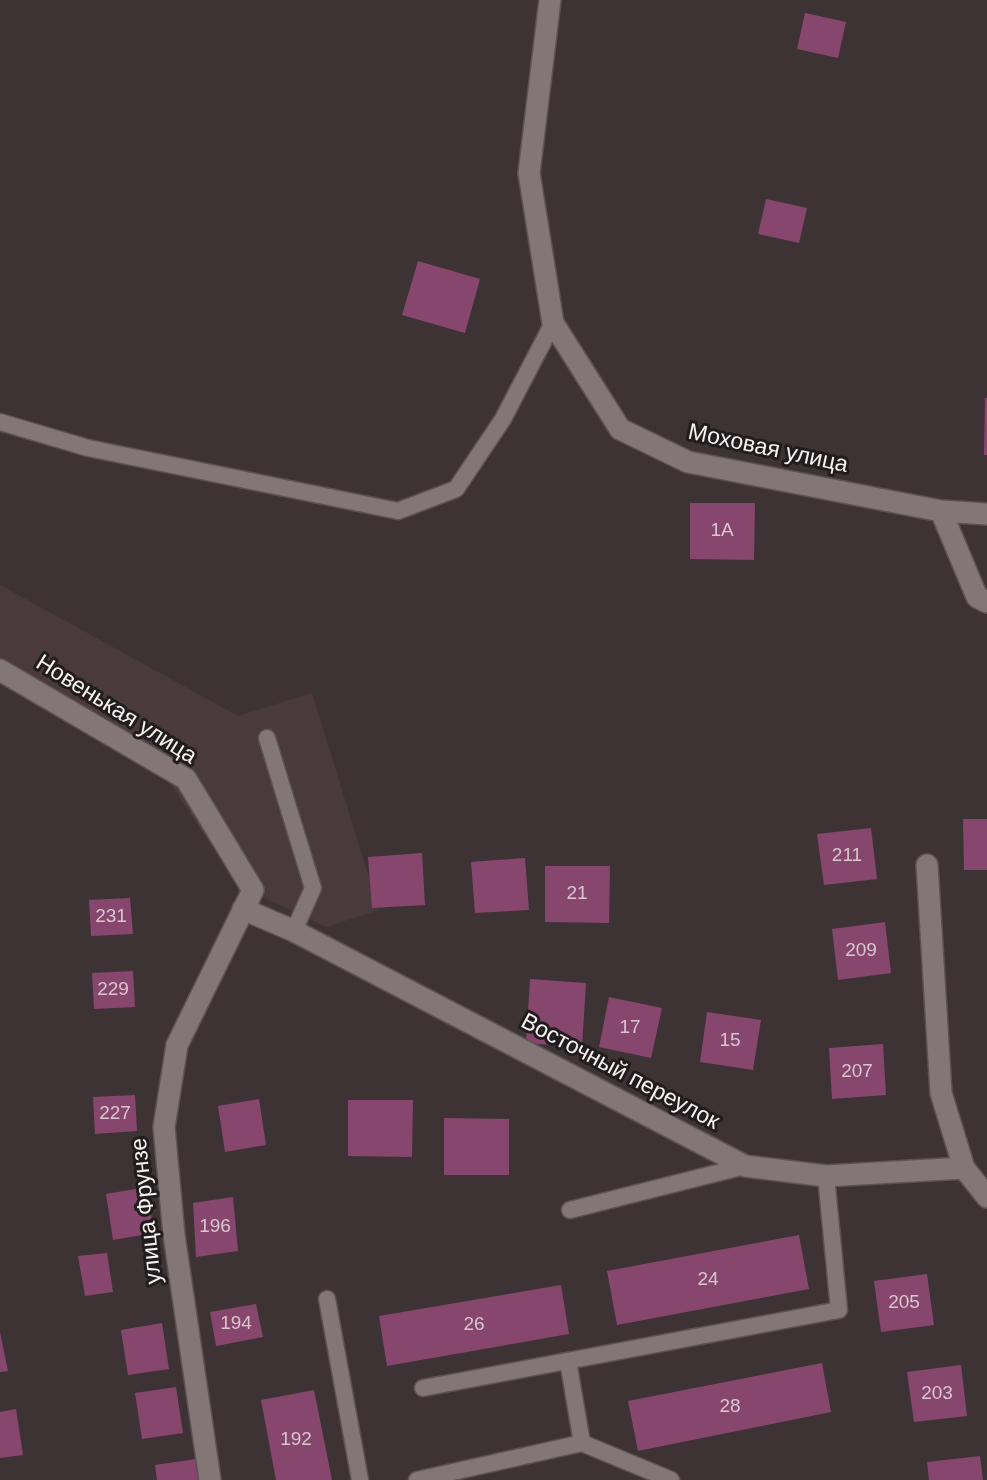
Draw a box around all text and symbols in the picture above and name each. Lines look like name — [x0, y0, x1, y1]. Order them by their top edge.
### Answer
street label: Моховая улица — [686, 419, 850, 479]
house number: 1А — [710, 520, 734, 542]
street label: Новенькая улица — [31, 649, 201, 771]
house number: 211 — [832, 845, 862, 867]
house number: 21 — [566, 883, 588, 905]
house number: 231 — [95, 906, 127, 928]
house number: 209 — [845, 940, 877, 962]
house number: 229 — [97, 979, 129, 1001]
street label: Восточный переулок — [516, 1008, 724, 1136]
house number: 17 — [619, 1017, 641, 1039]
house number: 15 — [719, 1030, 741, 1052]
house number: 207 — [841, 1061, 873, 1083]
house number: 227 — [99, 1103, 131, 1125]
street label: улица Фрунзе — [126, 1137, 168, 1285]
house number: 196 — [199, 1216, 231, 1238]
house number: 24 — [697, 1269, 719, 1291]
house number: 205 — [888, 1292, 920, 1314]
house number: 194 — [220, 1313, 252, 1335]
house number: 26 — [463, 1314, 485, 1336]
house number: 203 — [921, 1383, 953, 1405]
house number: 28 — [719, 1396, 741, 1418]
house number: 192 — [280, 1429, 312, 1451]

